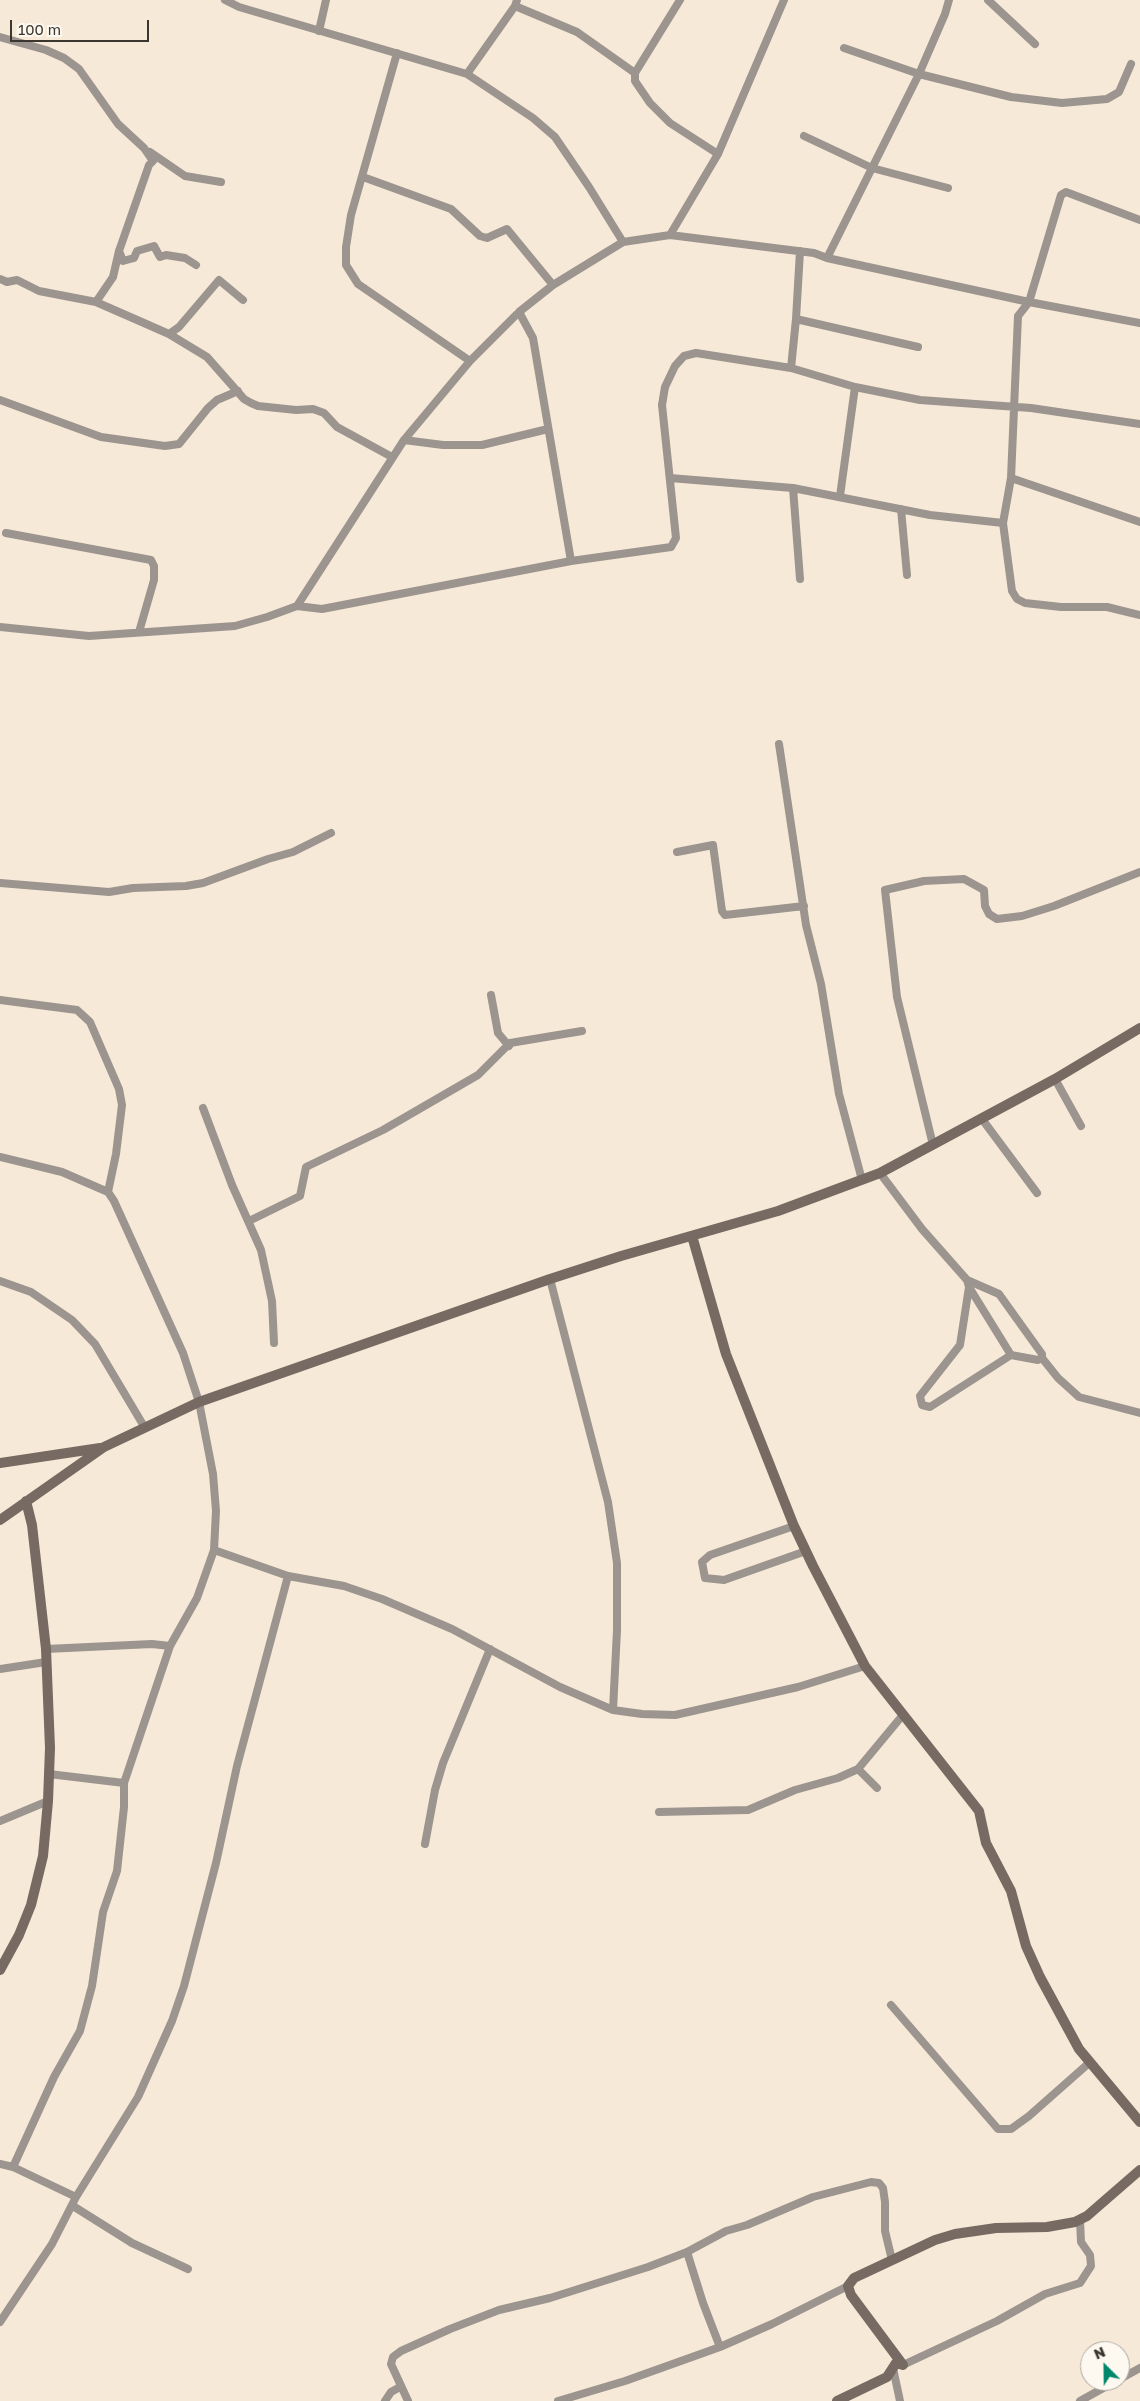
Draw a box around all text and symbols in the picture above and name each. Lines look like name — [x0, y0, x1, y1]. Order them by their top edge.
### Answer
scale bar — [12, 10, 151, 42]
text: 100 m — [18, 20, 61, 38]
north arrow — [1080, 2341, 1130, 2391]
text: N — [1091, 2343, 1108, 2363]

